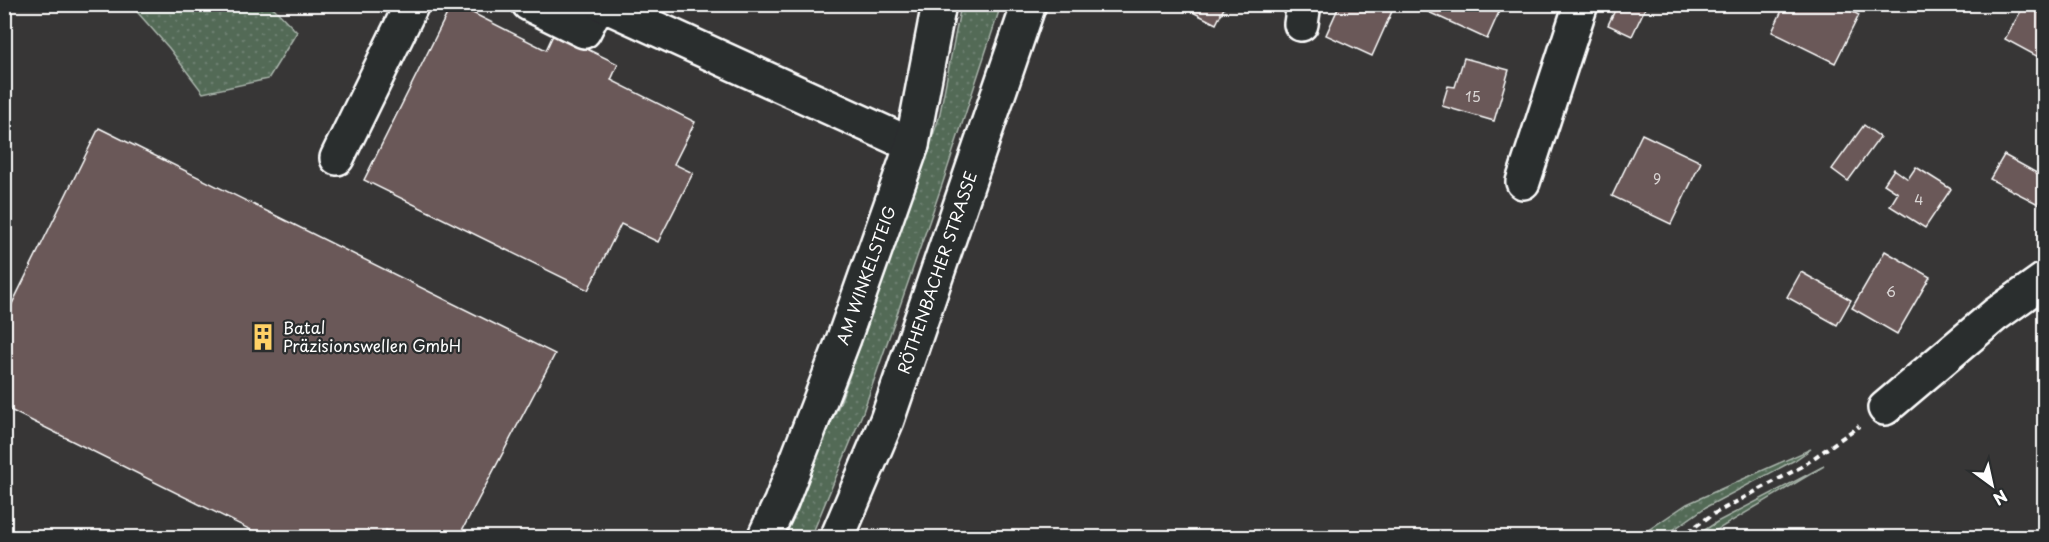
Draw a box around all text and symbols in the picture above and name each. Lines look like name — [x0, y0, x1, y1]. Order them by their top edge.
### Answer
house number: 15 — [1465, 86, 1481, 107]
street label: RÖTHENBACHER STRASSE — [891, 167, 982, 377]
house number: 9 — [1653, 168, 1661, 189]
house number: 4 — [1914, 189, 1924, 210]
street label: AM WINKELSTEIG — [830, 202, 901, 348]
house number: 6 — [1886, 281, 1896, 302]
place label: Batal Präzisionswellen GmbH — [283, 315, 461, 357]
building icon: Batal Präzisionswellen GmbH — [248, 322, 278, 352]
north arrow — [1962, 455, 2022, 515]
text: N — [1989, 485, 2013, 512]

